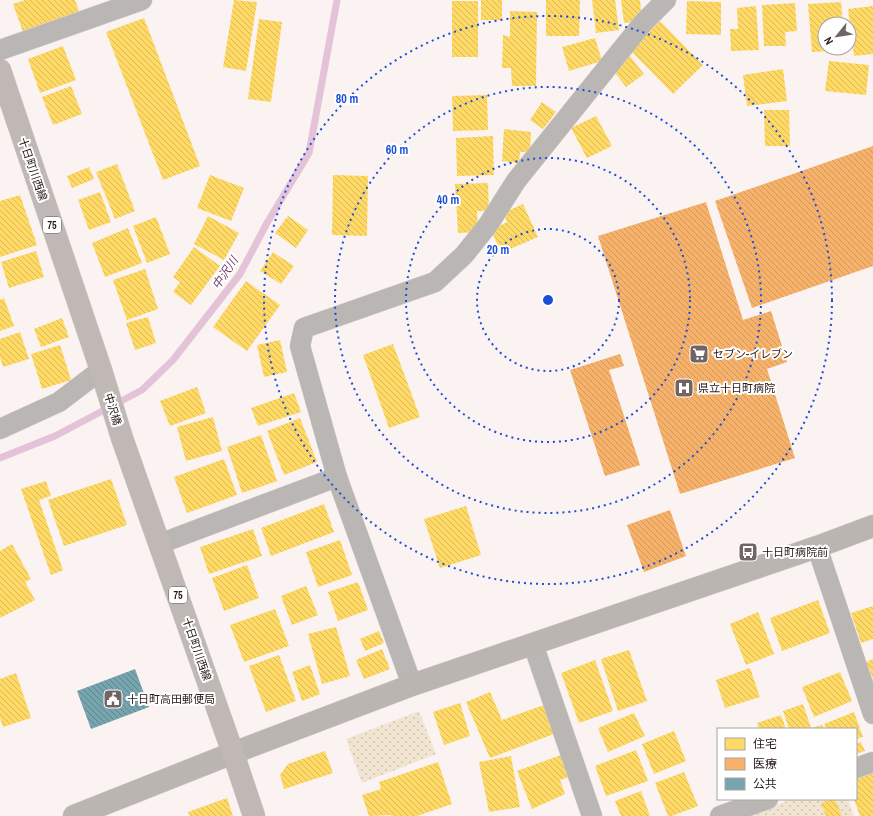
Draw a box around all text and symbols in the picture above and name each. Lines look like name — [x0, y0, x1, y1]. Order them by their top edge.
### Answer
north arrow — [817, 16, 857, 56]
text: N — [821, 35, 836, 47]
text: 80 m — [336, 91, 358, 107]
street label: 十日町川西線 — [16, 136, 50, 202]
text: 60 m — [386, 142, 408, 158]
text: 40 m — [437, 192, 459, 208]
road number: 75 — [43, 217, 61, 233]
text: 20 m — [487, 242, 509, 258]
water label: 中沢川 — [208, 252, 243, 292]
centre of rings — [541, 293, 555, 307]
supermarket icon: セブン-イレブン — [688, 343, 710, 365]
place label: セブン-イレブン — [713, 347, 793, 361]
hospital icon: 県立十日町病院 — [673, 377, 695, 399]
place label: 県立十日町病院 — [698, 381, 775, 395]
street label: 中沢橋 — [101, 391, 125, 427]
bus stop icon: 十日町病院前 — [737, 541, 759, 563]
place label: 十日町病院前 — [762, 545, 828, 559]
road number: 75 — [169, 587, 187, 603]
street label: 十日町川西線 — [180, 616, 214, 682]
public building icon: 十日町高田郵便局 — [102, 688, 124, 710]
place label: 十日町高田郵便局 — [127, 692, 215, 706]
legend — [717, 728, 857, 800]
text: 住宅 — [753, 736, 777, 752]
text: 医療 — [753, 756, 777, 772]
text: 公共 — [753, 776, 777, 792]

